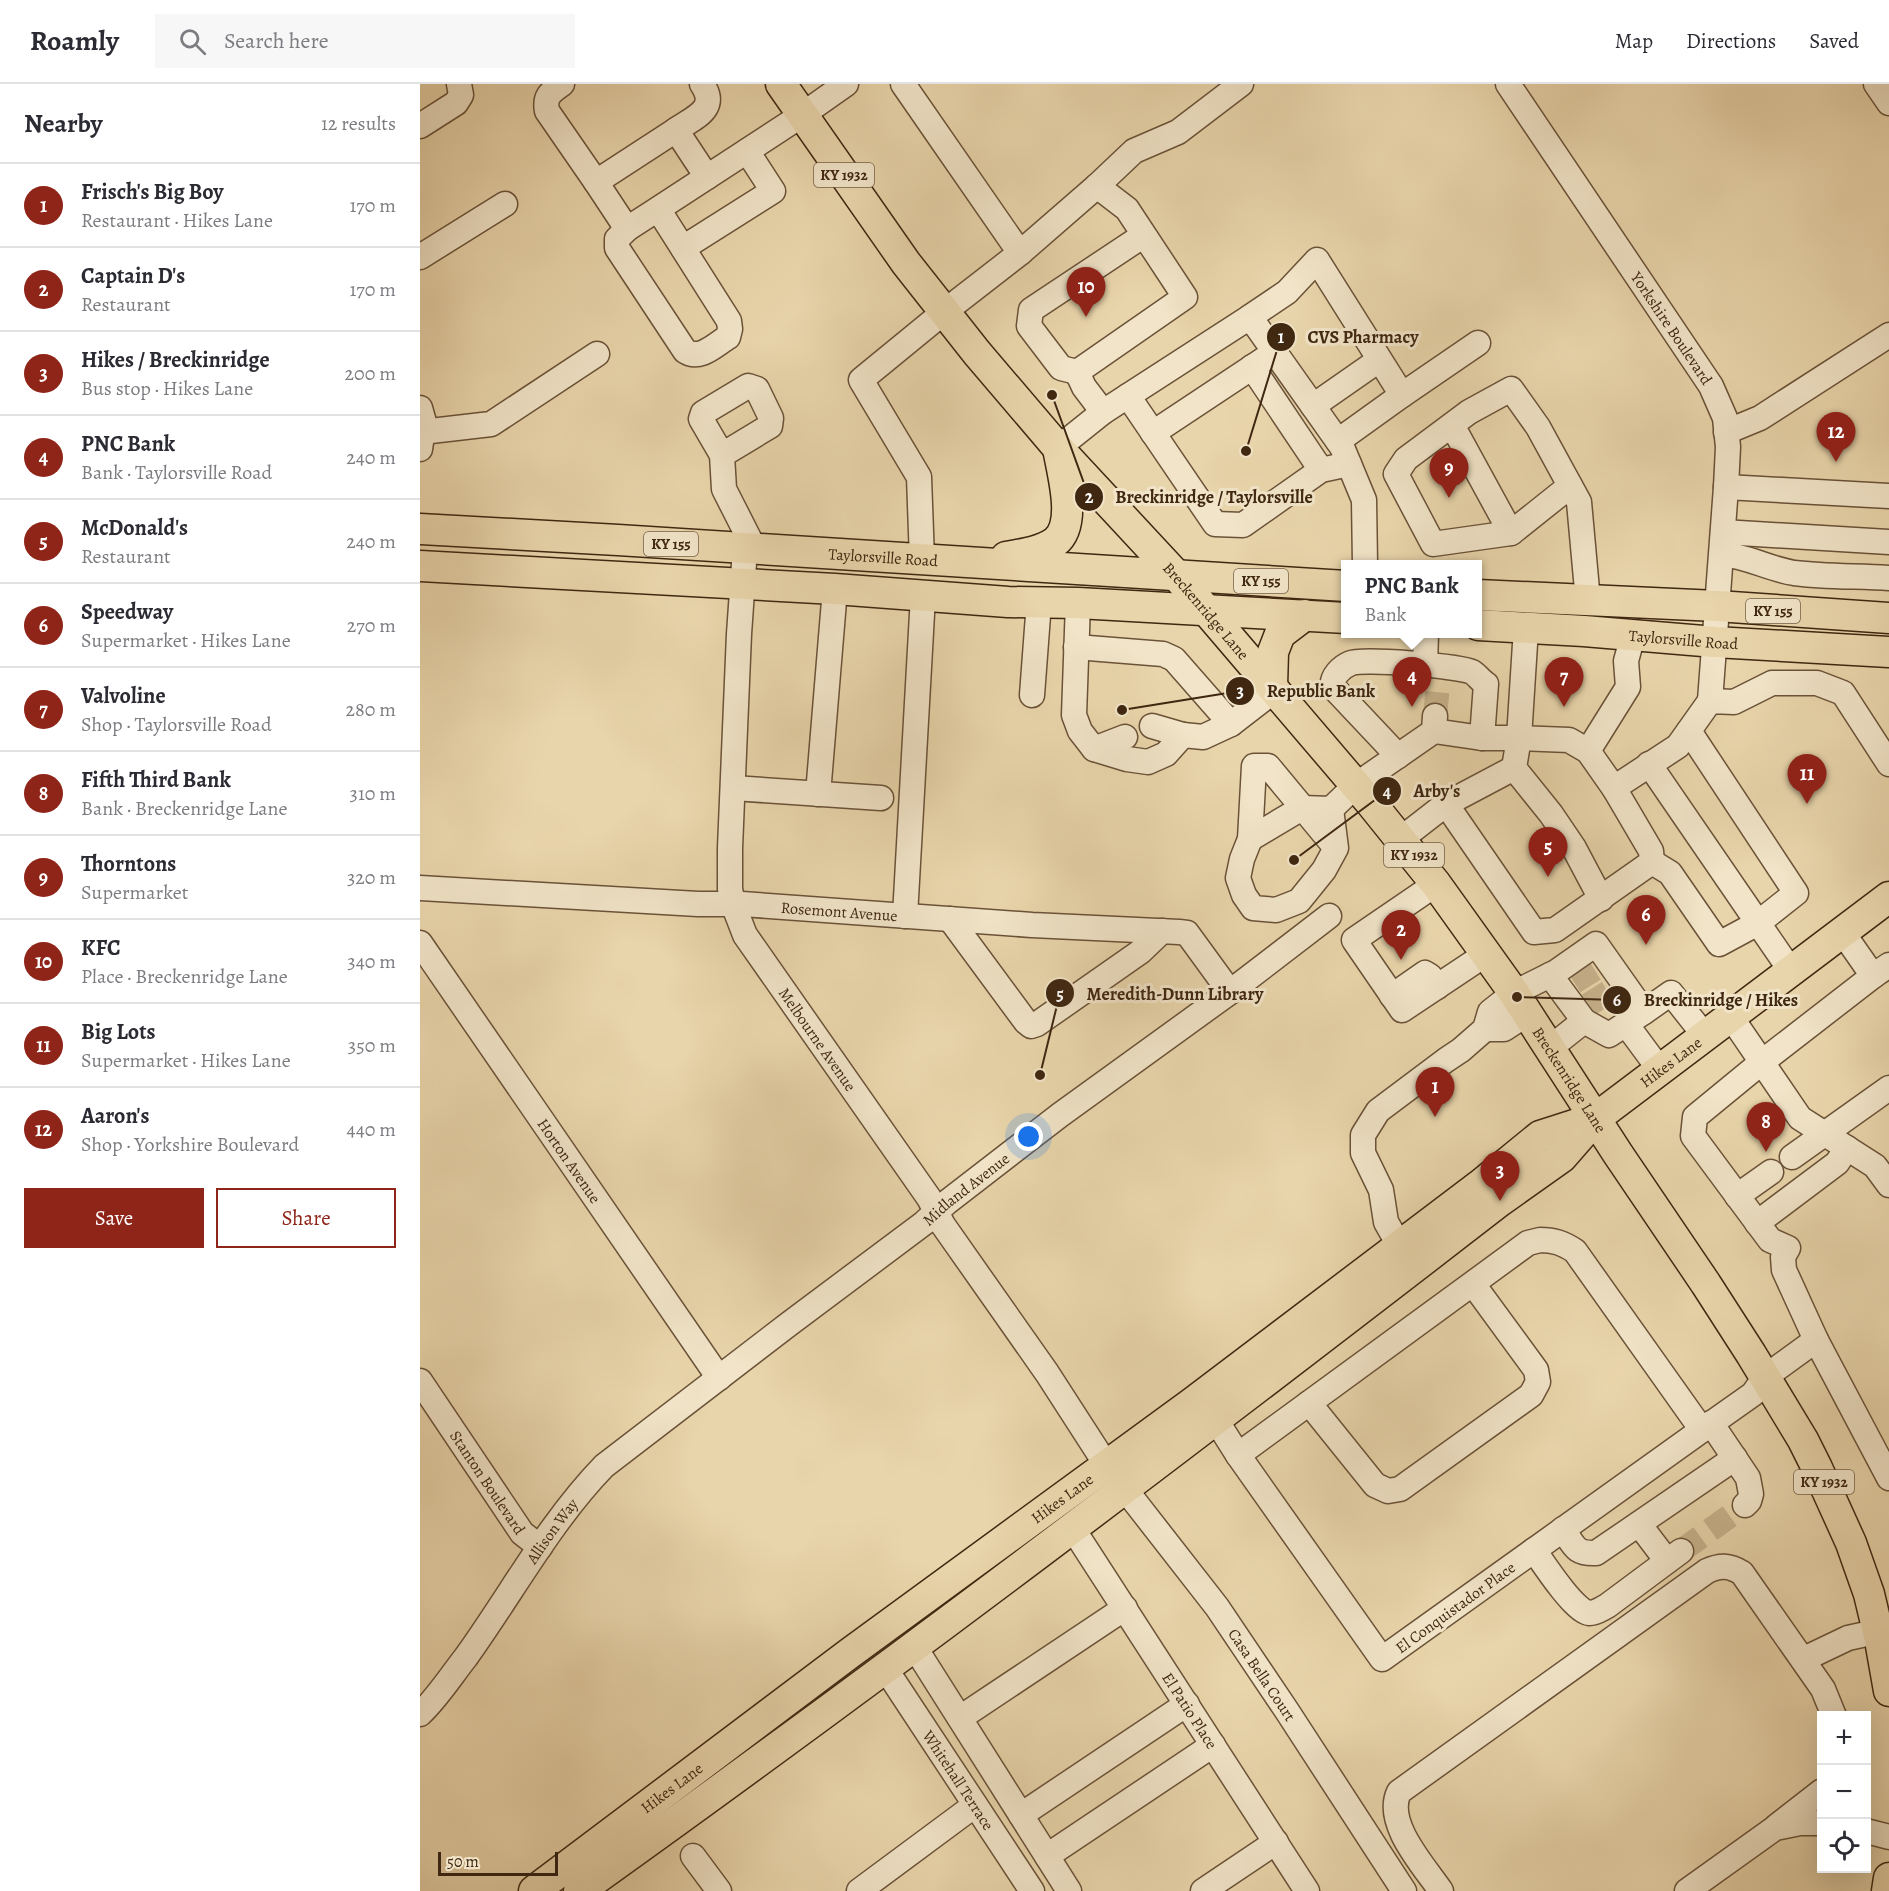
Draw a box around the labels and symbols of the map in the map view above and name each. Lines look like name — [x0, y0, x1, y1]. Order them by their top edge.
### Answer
road number: KY 1932 — [814, 163, 874, 187]
street label: Yorkshire Boulevard — [1625, 267, 1717, 390]
pin: 10 — [1066, 268, 1106, 317]
callout: CVS Pharmacy — [1266, 319, 1431, 355]
text: 1 — [1278, 325, 1285, 349]
text: CVS Pharmacy — [1307, 325, 1419, 349]
pin: 12 — [1816, 412, 1856, 462]
pin: 9 — [1430, 448, 1468, 498]
callout: Breckinridge / Taylorsville — [1074, 479, 1325, 515]
text: 2 — [1085, 485, 1094, 509]
text: Breckinridge / Taylorsville — [1115, 485, 1313, 509]
road number: KY 155 — [644, 532, 698, 556]
street label: Taylorsville Road — [828, 543, 939, 572]
street label: Breckenridge Lane — [1158, 558, 1254, 665]
road number: KY 155 — [1234, 569, 1288, 593]
road number: KY 155 — [1746, 599, 1800, 623]
street label: Taylorsville Road — [1628, 625, 1739, 655]
pin: 4 — [1392, 658, 1432, 707]
pin: 7 — [1544, 658, 1584, 707]
callout: Republic Bank — [1225, 673, 1387, 709]
text: 3 — [1236, 679, 1244, 703]
text: Republic Bank — [1267, 679, 1376, 703]
pin: 11 — [1788, 754, 1826, 804]
callout: Arby's — [1372, 773, 1473, 809]
text: 4 — [1383, 779, 1392, 803]
text: Arby's — [1413, 779, 1460, 803]
pin: 5 — [1528, 828, 1568, 877]
road number: KY 1932 — [1384, 843, 1444, 867]
pin: 6 — [1626, 896, 1666, 945]
street label: Rosemont Avenue — [780, 897, 898, 927]
pin: 2 — [1382, 910, 1420, 960]
callout: Meredith-Dunn Library — [1045, 975, 1276, 1011]
text: 5 — [1056, 982, 1064, 1006]
text: Meredith-Dunn Library — [1087, 982, 1264, 1006]
callout: Breckinridge / Hikes — [1602, 982, 1810, 1018]
street label: Melbourne Avenue — [773, 983, 861, 1096]
text: 6 — [1613, 988, 1621, 1012]
text: Breckinridge / Hikes — [1644, 988, 1798, 1012]
street label: Breckenridge Lane — [1527, 1023, 1611, 1137]
street label: Hikes Lane — [1636, 1032, 1707, 1093]
pin: 1 — [1416, 1068, 1454, 1117]
pin: 8 — [1746, 1102, 1786, 1152]
street label: Horton Avenue — [532, 1114, 606, 1208]
your location — [1014, 1122, 1043, 1151]
street label: Midland Avenue — [918, 1148, 1014, 1231]
pin: 3 — [1480, 1152, 1520, 1201]
street label: Stanton Boulevard — [444, 1426, 530, 1540]
street label: Hikes Lane — [1027, 1469, 1098, 1529]
road number: KY 1932 — [1794, 1470, 1854, 1494]
street label: Allison Way — [521, 1493, 584, 1569]
street label: El Conquistador Place — [1391, 1557, 1520, 1659]
street label: Casa Bella Court — [1222, 1624, 1301, 1726]
street label: El Patio Place — [1156, 1668, 1222, 1754]
street label: Whitehall Terrace — [916, 1725, 999, 1835]
street label: Hikes Lane — [636, 1758, 708, 1819]
scale bar — [438, 1849, 558, 1876]

